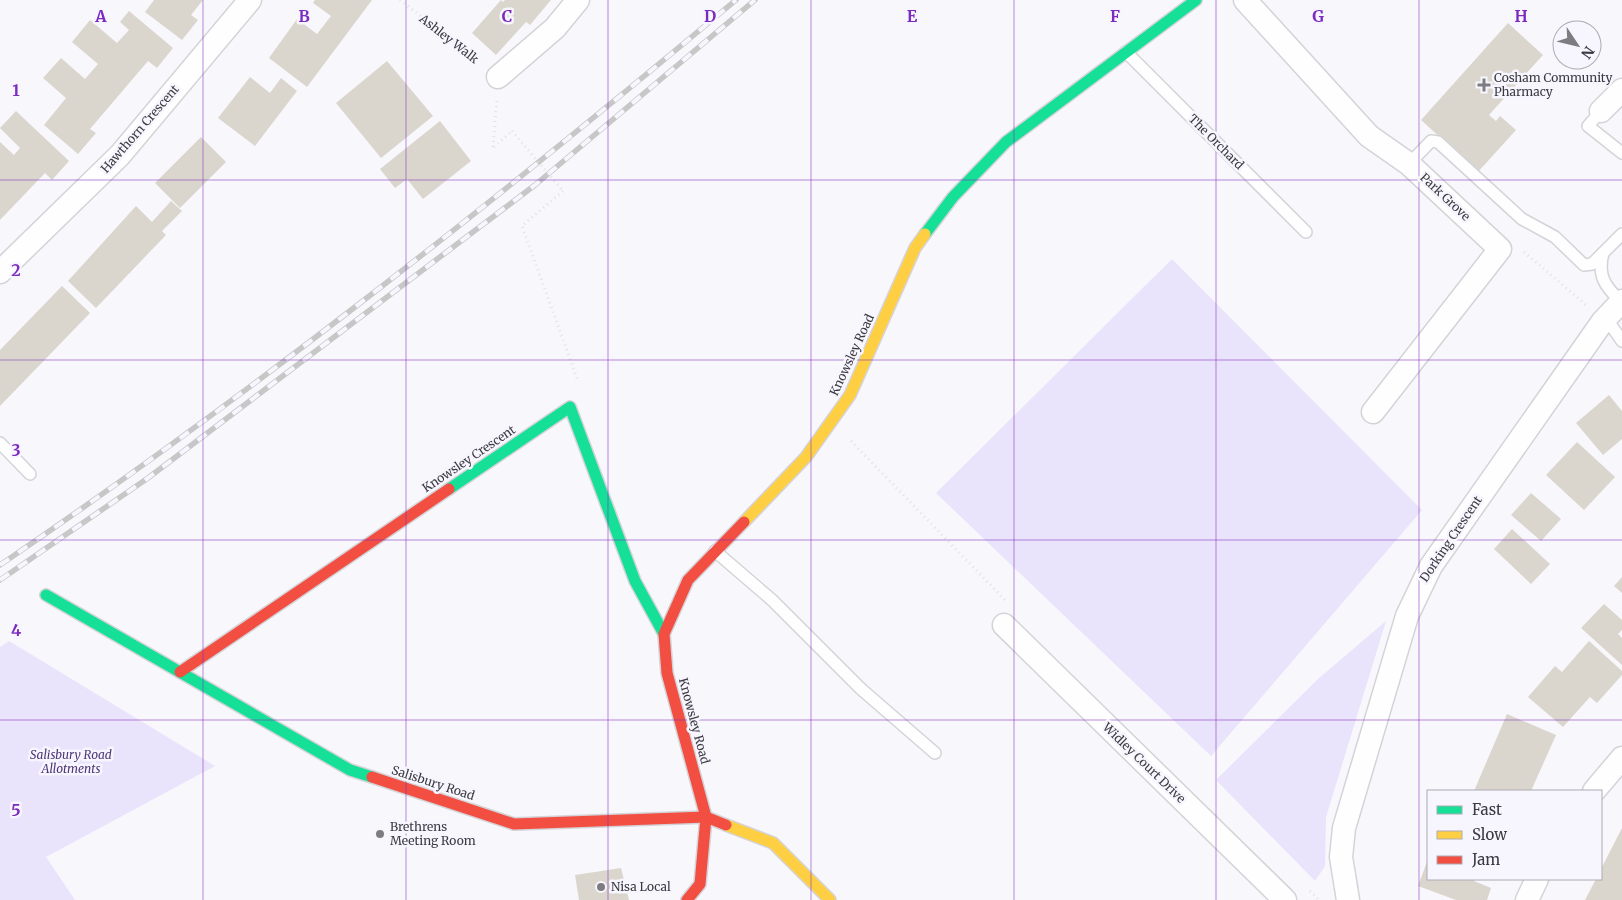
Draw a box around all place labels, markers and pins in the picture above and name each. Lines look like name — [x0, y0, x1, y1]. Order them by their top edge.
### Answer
place label: Cosham Community Pharmacy — [1494, 70, 1613, 99]
marker: Cosham Community Pharmacy — [1478, 79, 1490, 91]
place label: Brethrens Meeting Room — [390, 819, 476, 848]
marker: Brethrens Meeting Room — [374, 828, 386, 840]
place label: Nisa Local — [611, 879, 671, 894]
marker: Nisa Local — [595, 881, 607, 893]

